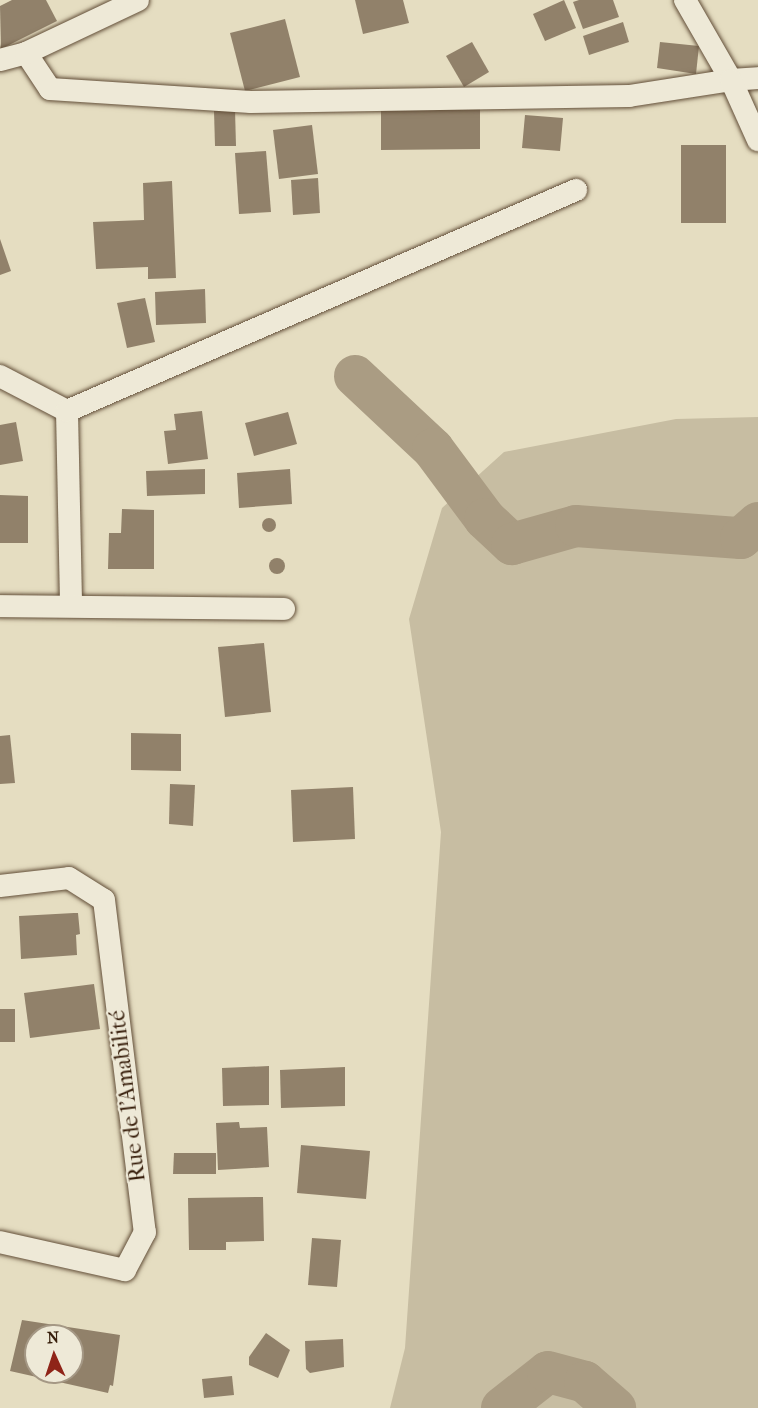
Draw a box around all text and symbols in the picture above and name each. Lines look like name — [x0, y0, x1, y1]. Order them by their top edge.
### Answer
street label: Rue de l'Amabilité — [104, 1009, 152, 1183]
north arrow — [24, 1324, 84, 1384]
text: N — [47, 1328, 60, 1347]

